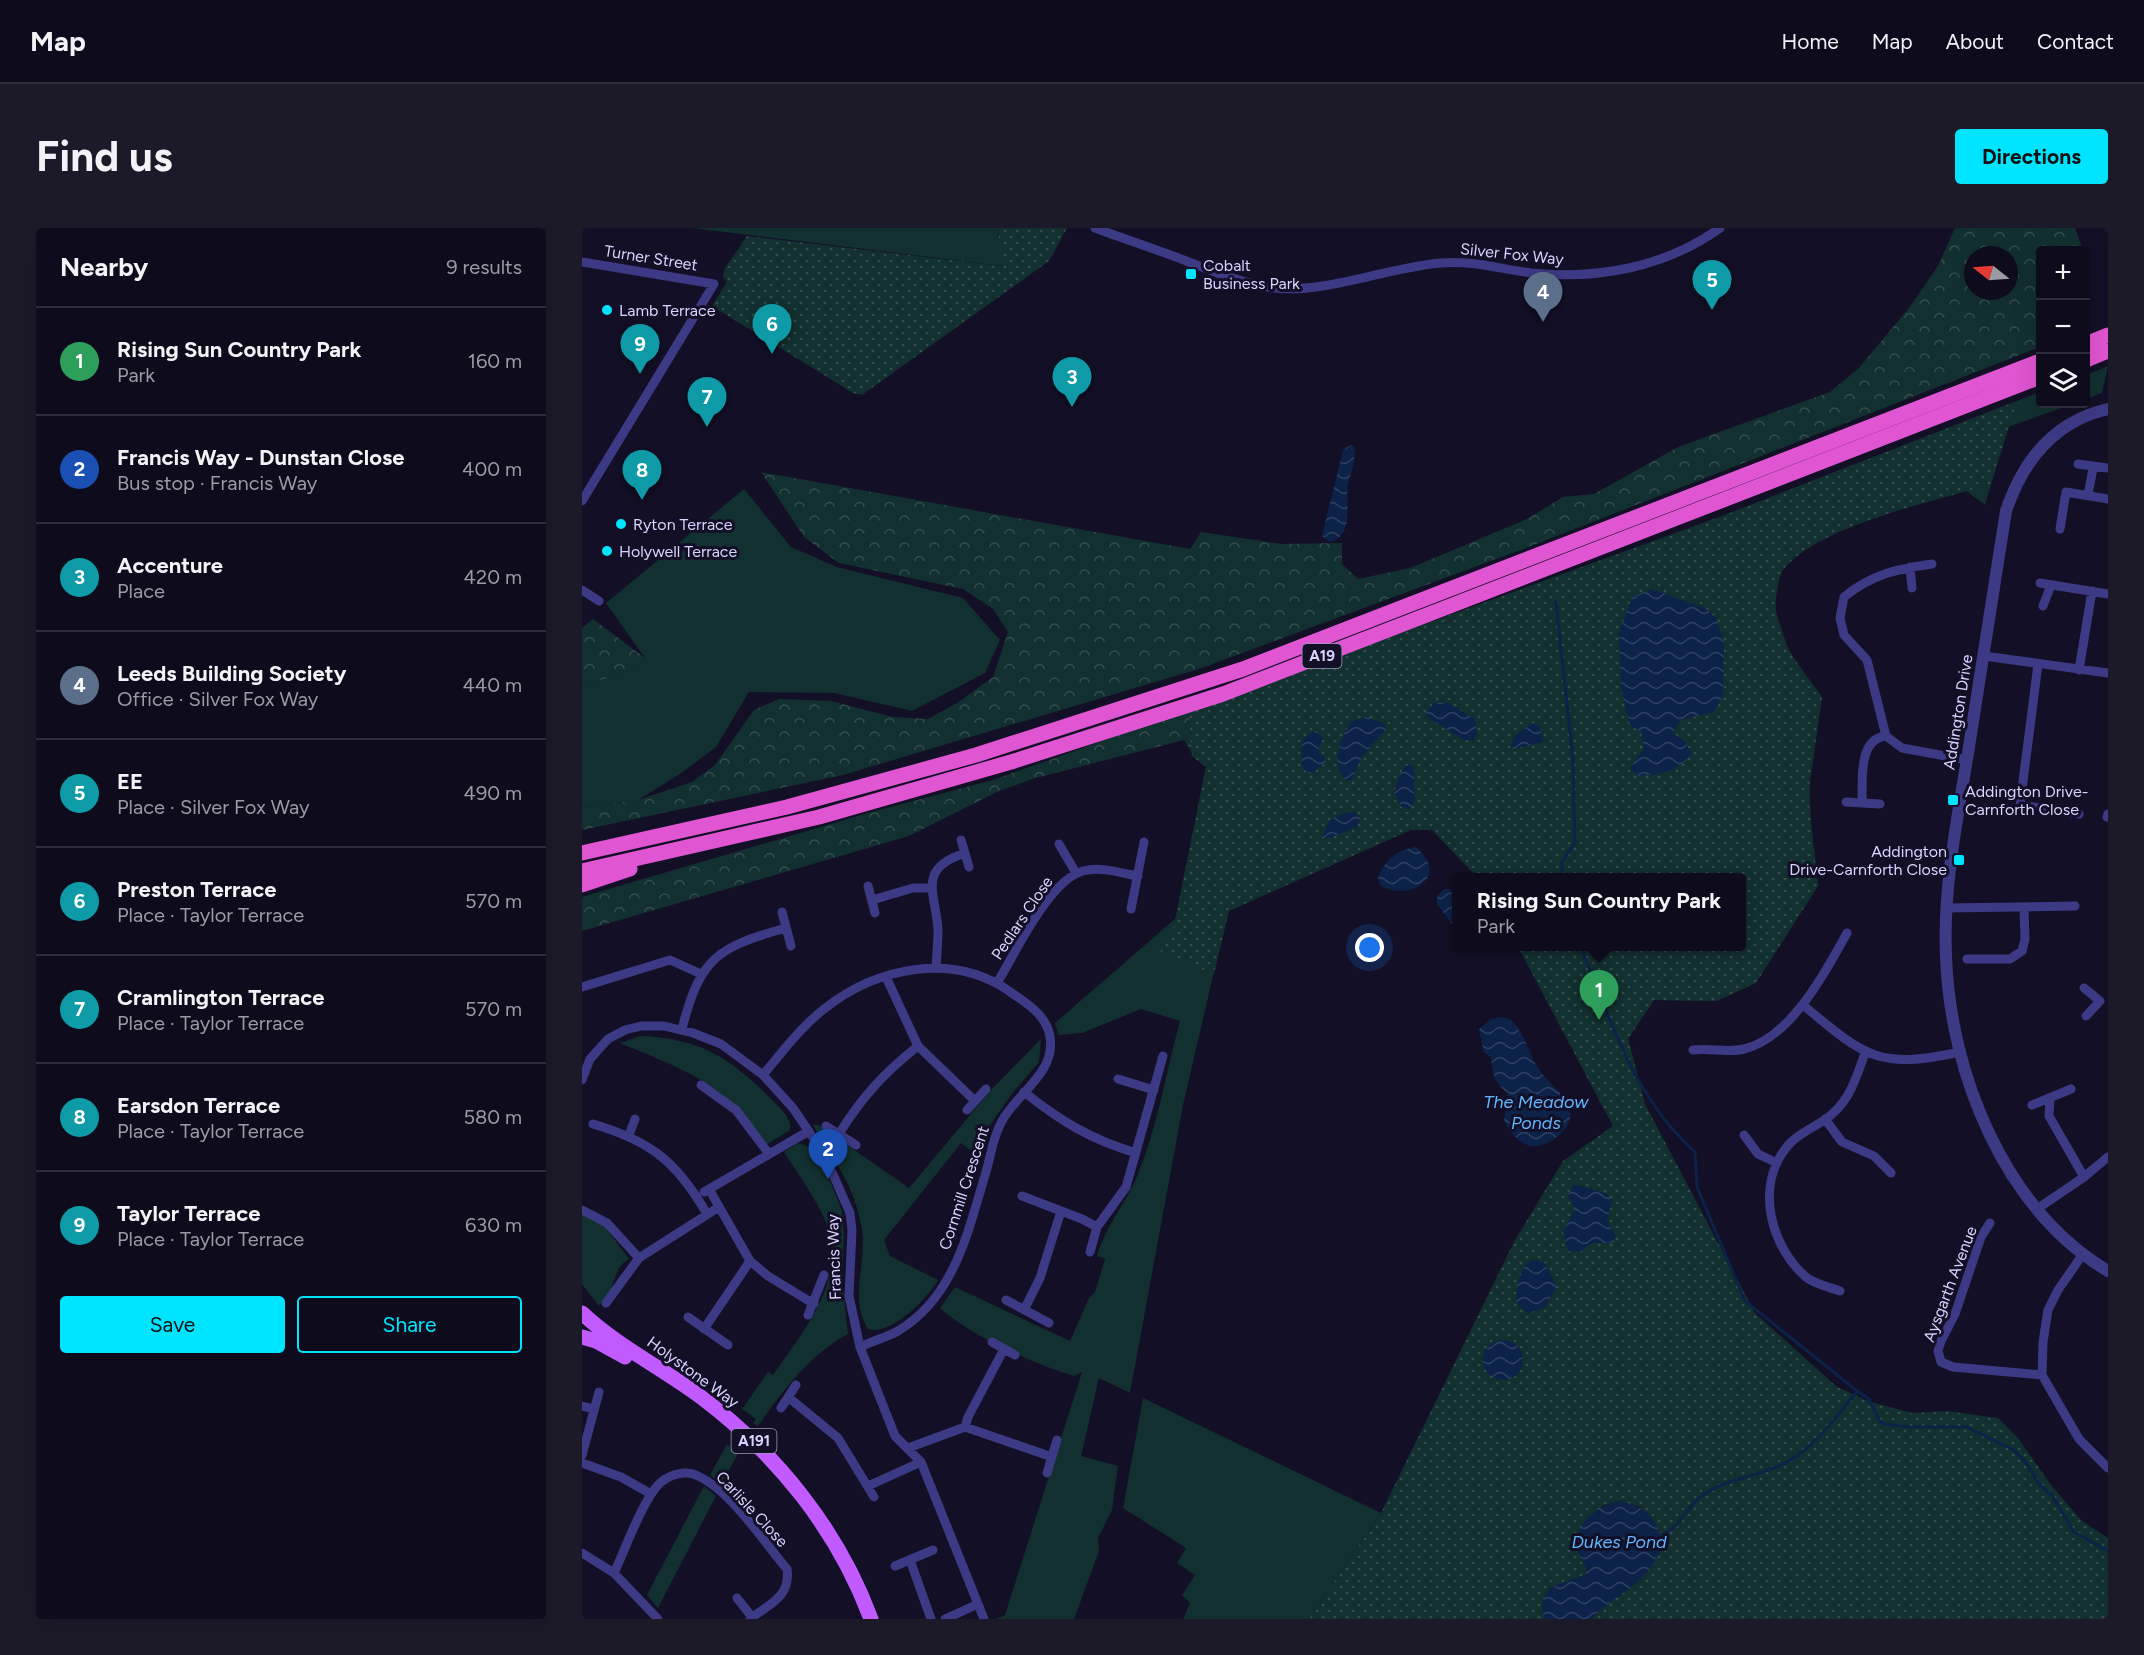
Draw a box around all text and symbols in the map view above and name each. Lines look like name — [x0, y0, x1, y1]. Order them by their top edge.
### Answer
text: Map — [30, 24, 86, 58]
text: Home — [1782, 29, 1839, 54]
text: Map — [1872, 29, 1913, 54]
text: About — [1946, 29, 2004, 54]
text: Contact — [2037, 29, 2114, 54]
button: Directions — [1955, 129, 2108, 184]
text: Find us — [36, 131, 173, 182]
street label: Silver Fox Way — [1459, 239, 1565, 269]
street label: Turner Street — [603, 241, 699, 275]
north arrow — [1964, 246, 2018, 300]
map controls — [2036, 246, 2090, 408]
button: + — [2036, 246, 2090, 300]
text: Nearby — [60, 251, 148, 283]
text: 9 results — [446, 255, 522, 279]
place label: Cobalt Business Park — [1203, 256, 1300, 293]
pin: 5 — [1692, 260, 1732, 310]
marker: Cobalt Business Park — [1184, 267, 1198, 281]
pin: 4 — [1524, 272, 1562, 322]
button: − — [2036, 300, 2090, 354]
place label: Lamb Terrace — [619, 301, 716, 320]
marker: Lamb Terrace — [600, 303, 614, 317]
pin: 6 — [752, 304, 792, 354]
pin: 9 — [620, 324, 660, 374]
text: Rising Sun Country Park — [117, 336, 361, 363]
text: 1 — [75, 349, 84, 373]
text: 160 m — [468, 349, 522, 373]
button: layers — [2036, 354, 2090, 408]
pin: 3 — [1052, 358, 1092, 407]
text: Park — [117, 363, 155, 387]
pin: 7 — [688, 378, 726, 427]
text: Francis Way - Dunstan Close — [117, 444, 404, 471]
pin: 8 — [622, 450, 662, 500]
text: 2 — [74, 457, 85, 481]
text: 400 m — [462, 457, 522, 481]
text: Bus stop · Francis Way — [117, 471, 317, 495]
place label: Ryton Terrace — [633, 515, 733, 534]
marker: Ryton Terrace — [614, 517, 628, 531]
place label: Holywell Terrace — [619, 542, 738, 561]
marker: Holywell Terrace — [600, 544, 614, 558]
text: Accenture — [117, 552, 223, 579]
text: 3 — [74, 565, 85, 589]
text: 420 m — [464, 565, 522, 589]
text: Place — [117, 579, 165, 603]
road number: A19 — [1302, 644, 1342, 668]
street label: Addington Drive — [1939, 653, 1977, 771]
text: Leeds Building Society — [117, 660, 346, 687]
text: 4 — [73, 673, 86, 697]
text: 440 m — [462, 673, 522, 697]
text: Office · Silver Fox Way — [117, 687, 318, 711]
text: EE — [117, 768, 143, 795]
text: 5 — [74, 781, 85, 805]
text: 490 m — [463, 781, 522, 805]
place label: Addington Drive- Carnforth Close — [1965, 782, 2088, 819]
marker: Addington Drive- Carnforth Close — [1946, 793, 1960, 807]
text: Place · Silver Fox Way — [117, 795, 310, 819]
place label: Addington Drive-Carnforth Close — [1789, 842, 1947, 879]
marker: Addington Drive-Carnforth Close — [1952, 853, 1966, 867]
street label: Pedlars Close — [987, 873, 1057, 963]
popup — [1452, 873, 1746, 951]
text: Preston Terrace — [117, 876, 276, 903]
text: Rising Sun Country Park — [1477, 887, 1721, 914]
text: 6 — [74, 889, 85, 913]
text: 570 m — [465, 889, 522, 913]
text: Place · Taylor Terrace — [117, 903, 304, 927]
text: Park — [1477, 914, 1515, 938]
your location — [1355, 933, 1384, 962]
pin: 1 — [1580, 970, 1618, 1020]
text: Cramlington Terrace — [117, 984, 324, 1011]
text: 7 — [74, 997, 85, 1021]
text: 570 m — [465, 997, 522, 1021]
text: Place · Taylor Terrace — [117, 1011, 304, 1035]
water label: The Meadow Ponds — [1484, 1091, 1589, 1134]
text: Earsdon Terrace — [117, 1092, 280, 1119]
text: 8 — [73, 1105, 86, 1129]
text: 580 m — [463, 1105, 522, 1129]
text: Place · Taylor Terrace — [117, 1119, 304, 1143]
street label: Cornmill Crescent — [935, 1124, 993, 1252]
pin: 2 — [808, 1130, 848, 1179]
text: Taylor Terrace — [117, 1200, 260, 1227]
text: 9 — [74, 1213, 85, 1237]
text: 630 m — [465, 1213, 522, 1237]
street label: Francis Way — [823, 1213, 845, 1300]
street label: Aysgarth Avenue — [1919, 1223, 1981, 1345]
text: Place · Taylor Terrace — [117, 1227, 304, 1251]
button: Save — [60, 1296, 285, 1353]
button: Share — [297, 1296, 522, 1353]
street label: Holystone Way — [643, 1332, 743, 1412]
road number: A191 — [732, 1429, 777, 1453]
street label: Carlisle Close — [712, 1467, 792, 1551]
water label: Dukes Pond — [1571, 1531, 1667, 1553]

